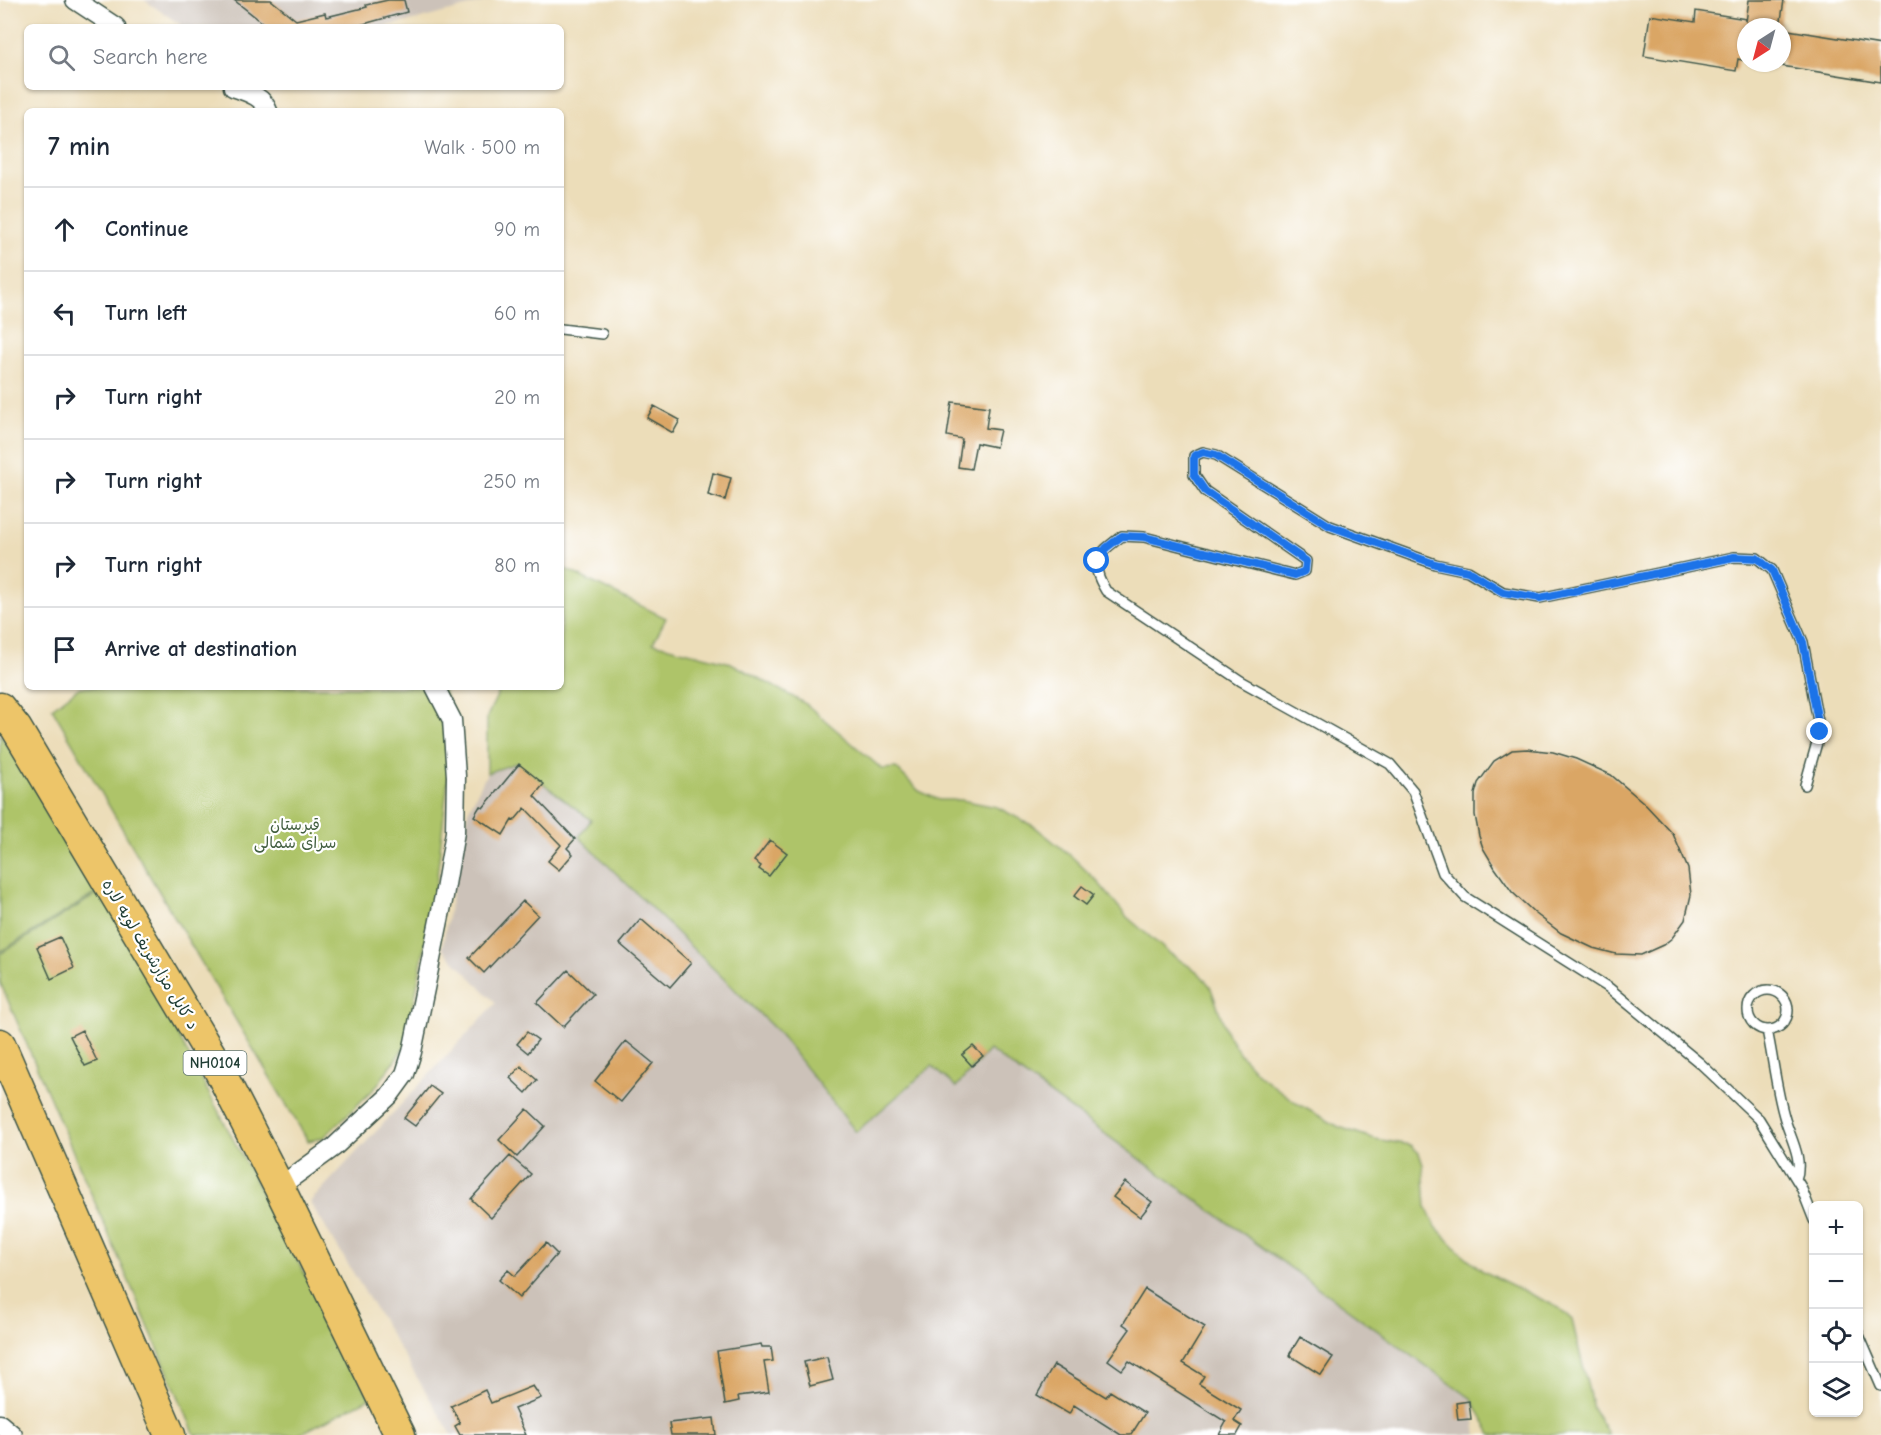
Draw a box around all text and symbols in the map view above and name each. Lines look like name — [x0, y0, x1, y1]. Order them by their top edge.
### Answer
north arrow — [1737, 18, 1791, 72]
search box — [24, 24, 564, 90]
icon: search — [45, 41, 78, 74]
text: Search here — [93, 44, 208, 70]
text: 7 min — [48, 132, 110, 162]
text: Walk · 500 m — [424, 136, 540, 159]
icon: ahead — [48, 213, 81, 246]
text: Continue — [105, 216, 188, 242]
text: 90 m — [494, 218, 540, 241]
icon: left — [48, 297, 81, 330]
text: Turn left — [105, 300, 187, 326]
text: 60 m — [494, 302, 540, 325]
icon: right — [48, 381, 81, 414]
text: Turn right — [105, 384, 202, 410]
text: 20 m — [494, 386, 540, 409]
icon: right — [48, 465, 81, 498]
text: Turn right — [105, 468, 202, 494]
text: 250 m — [483, 470, 540, 493]
route start — [1083, 547, 1109, 573]
icon: right — [48, 549, 81, 582]
text: Turn right — [105, 552, 202, 578]
text: 80 m — [494, 554, 540, 577]
icon: arrive — [48, 633, 81, 666]
text: Arrive at destination — [105, 636, 297, 662]
route end — [1806, 718, 1832, 744]
park label: قبرستان سرای شمالی — [254, 816, 336, 853]
street label: د کابل مزارشریف لویه لاره — [97, 876, 202, 1033]
road number: NH0104 — [184, 1051, 246, 1075]
map controls — [1809, 1201, 1863, 1417]
button: + — [1809, 1201, 1863, 1255]
button: − — [1809, 1255, 1863, 1309]
button: locate — [1809, 1309, 1863, 1363]
button: layers — [1809, 1363, 1863, 1417]

